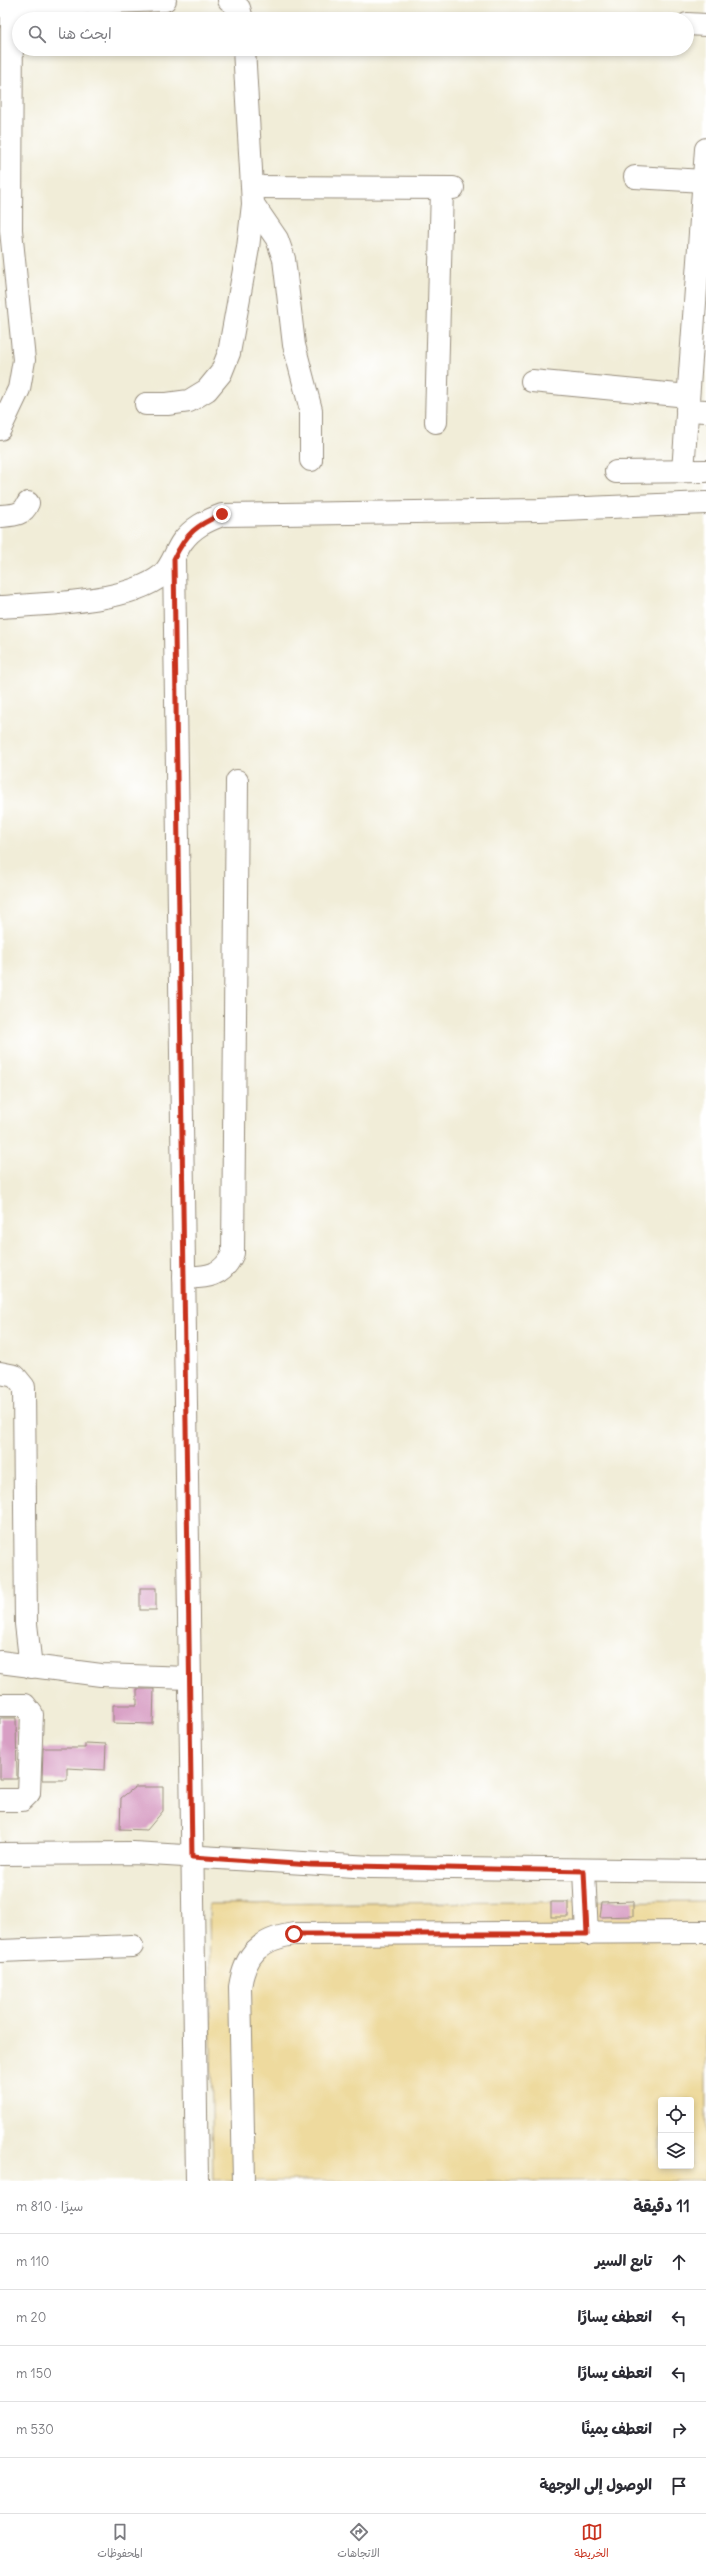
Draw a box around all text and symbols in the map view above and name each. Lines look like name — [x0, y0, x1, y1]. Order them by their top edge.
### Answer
search box — [12, 12, 694, 56]
icon: search — [26, 23, 48, 45]
text: ابحث هنا — [58, 24, 112, 43]
route end — [213, 505, 231, 523]
route start — [285, 1925, 303, 1943]
map controls — [658, 2097, 694, 2169]
button: locate — [658, 2097, 694, 2133]
button: layers — [658, 2133, 694, 2169]
text: 11 دقيقة — [633, 2195, 690, 2217]
text: سيرًا · 810 m — [16, 2198, 83, 2215]
text: تابع السير — [595, 2251, 652, 2270]
icon: ahead — [668, 2251, 690, 2273]
text: 110 m — [16, 2253, 49, 2270]
text: انعطف يسارًا — [578, 2307, 652, 2326]
icon: left — [668, 2307, 690, 2329]
text: 20 m — [16, 2309, 46, 2326]
text: انعطف يسارًا — [578, 2363, 652, 2382]
icon: left — [668, 2363, 690, 2385]
text: 150 m — [16, 2365, 52, 2382]
text: انعطف يمينًا — [581, 2419, 652, 2438]
icon: right — [668, 2419, 690, 2441]
text: 530 m — [16, 2421, 54, 2438]
text: الوصول إلى الوجهة — [539, 2475, 652, 2494]
icon: arrive — [668, 2475, 690, 2497]
tab: المحفوظات — [97, 2521, 143, 2563]
tab: الاتجاهات — [337, 2521, 380, 2563]
tab: الخريطة — [574, 2521, 609, 2563]

